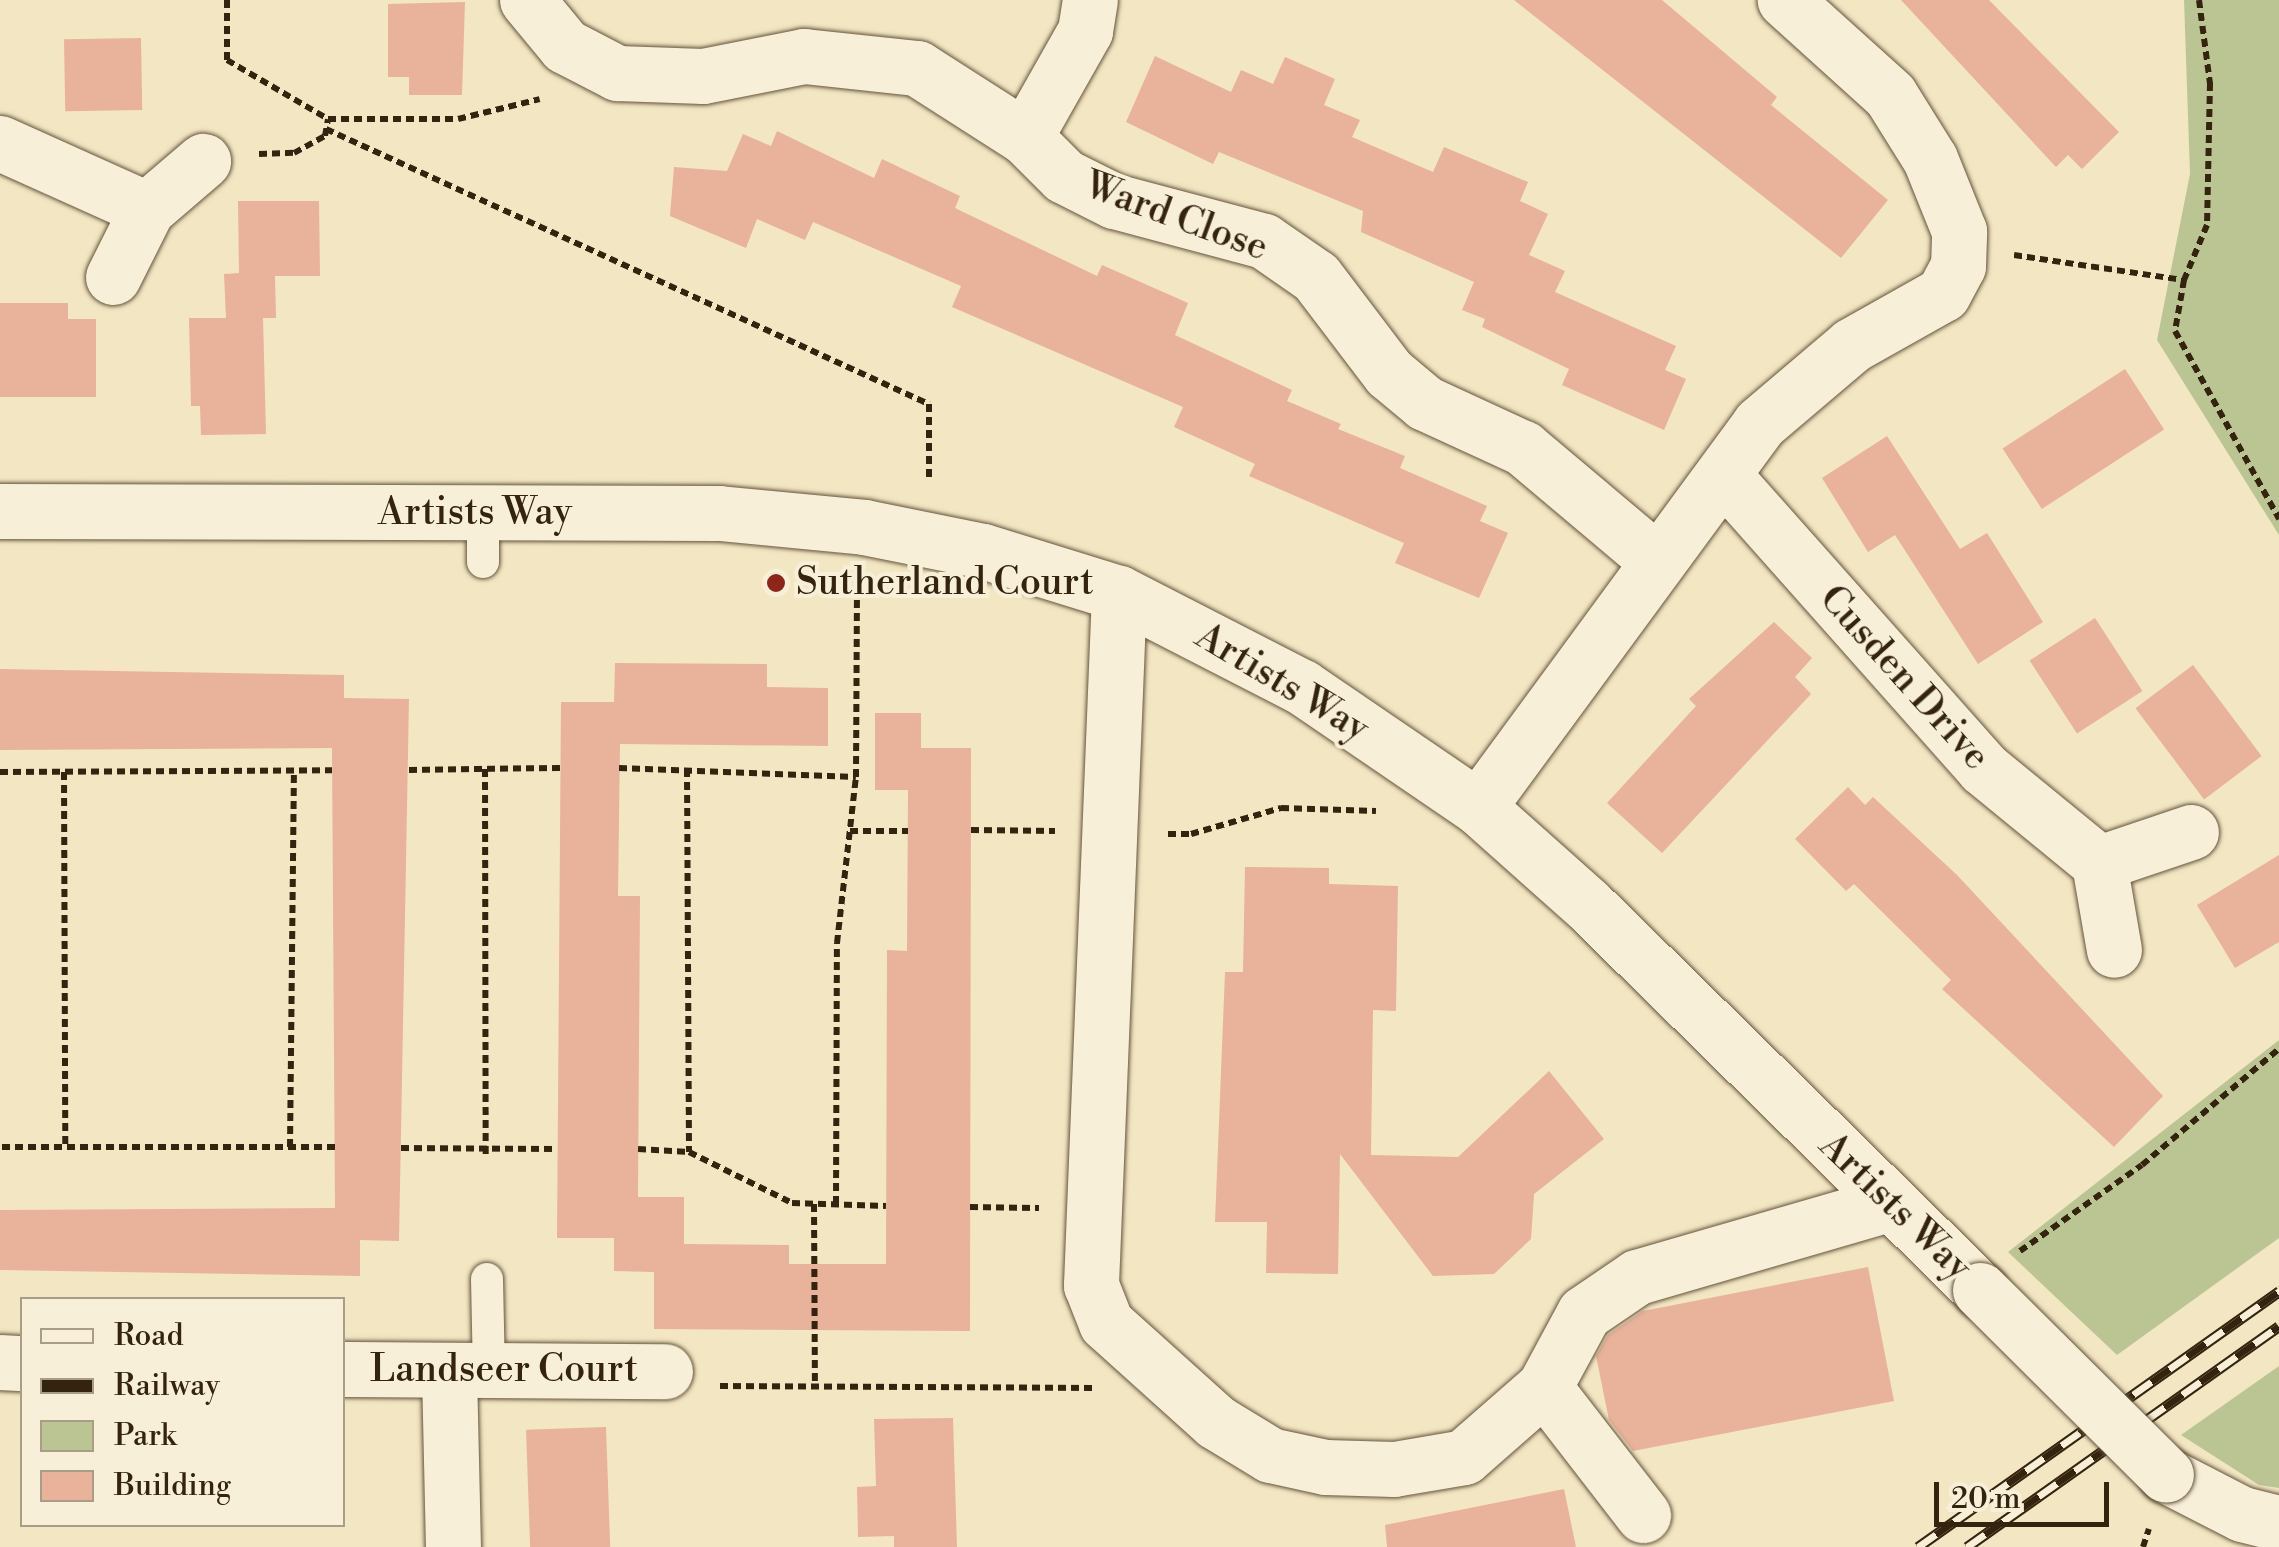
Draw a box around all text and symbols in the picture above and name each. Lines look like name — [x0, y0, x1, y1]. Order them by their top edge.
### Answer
street label: Ward Close — [1078, 163, 1274, 271]
street label: Artists Way — [378, 490, 572, 536]
place label: Sutherland Court — [796, 560, 1094, 606]
marker: Sutherland Court — [765, 572, 787, 594]
street label: Cusden Drive — [1809, 576, 1999, 780]
street label: Artists Way — [1187, 614, 1377, 752]
street label: Artists Way — [1809, 1123, 1981, 1291]
legend — [20, 1297, 345, 1527]
text: Road — [114, 1317, 184, 1355]
street label: Landseer Court — [370, 1347, 638, 1393]
text: Railway — [114, 1367, 220, 1405]
text: Park — [114, 1417, 176, 1455]
scale bar — [1939, 1462, 2114, 1524]
text: Building — [114, 1467, 231, 1505]
text: 20 m — [1951, 1480, 2020, 1518]

